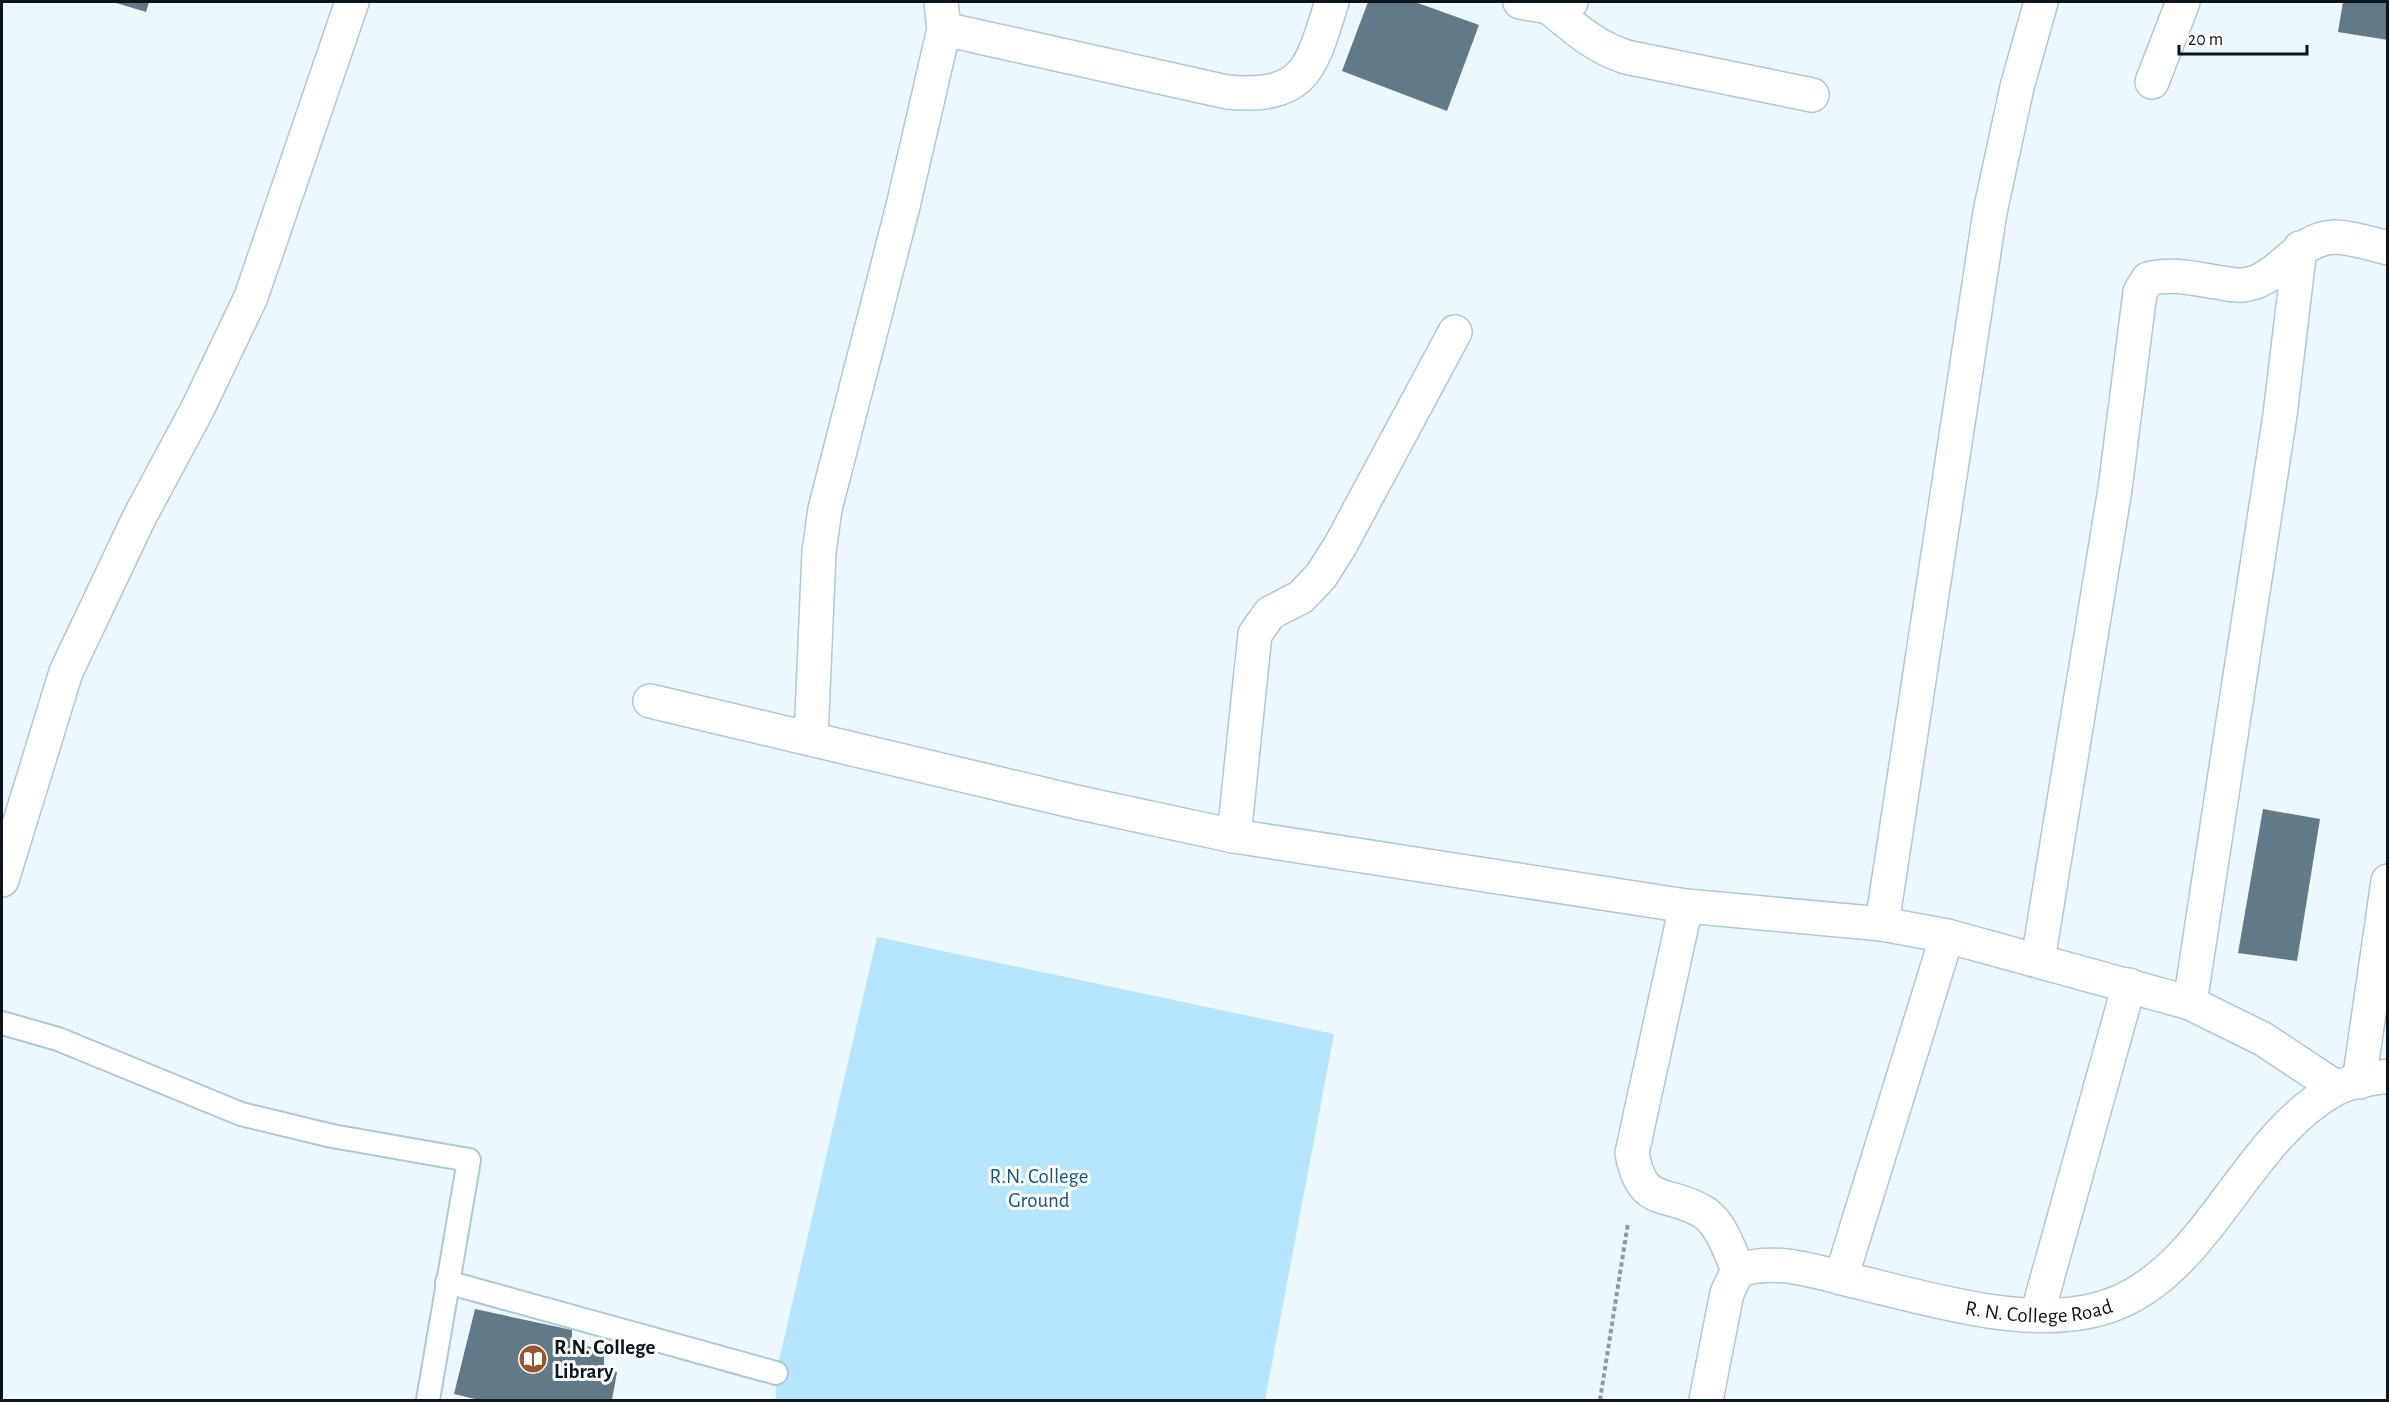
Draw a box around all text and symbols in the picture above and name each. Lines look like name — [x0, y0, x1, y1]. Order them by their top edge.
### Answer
scale bar — [2179, 18, 2306, 56]
text: 20 m — [2188, 31, 2223, 49]
park label: R.N. College Ground — [990, 1166, 1089, 1211]
street label: R. N. College Road — [1963, 1296, 2115, 1327]
place label: R.N. College Library — [554, 1337, 655, 1382]
library icon: R.N. College Library — [517, 1343, 549, 1375]

